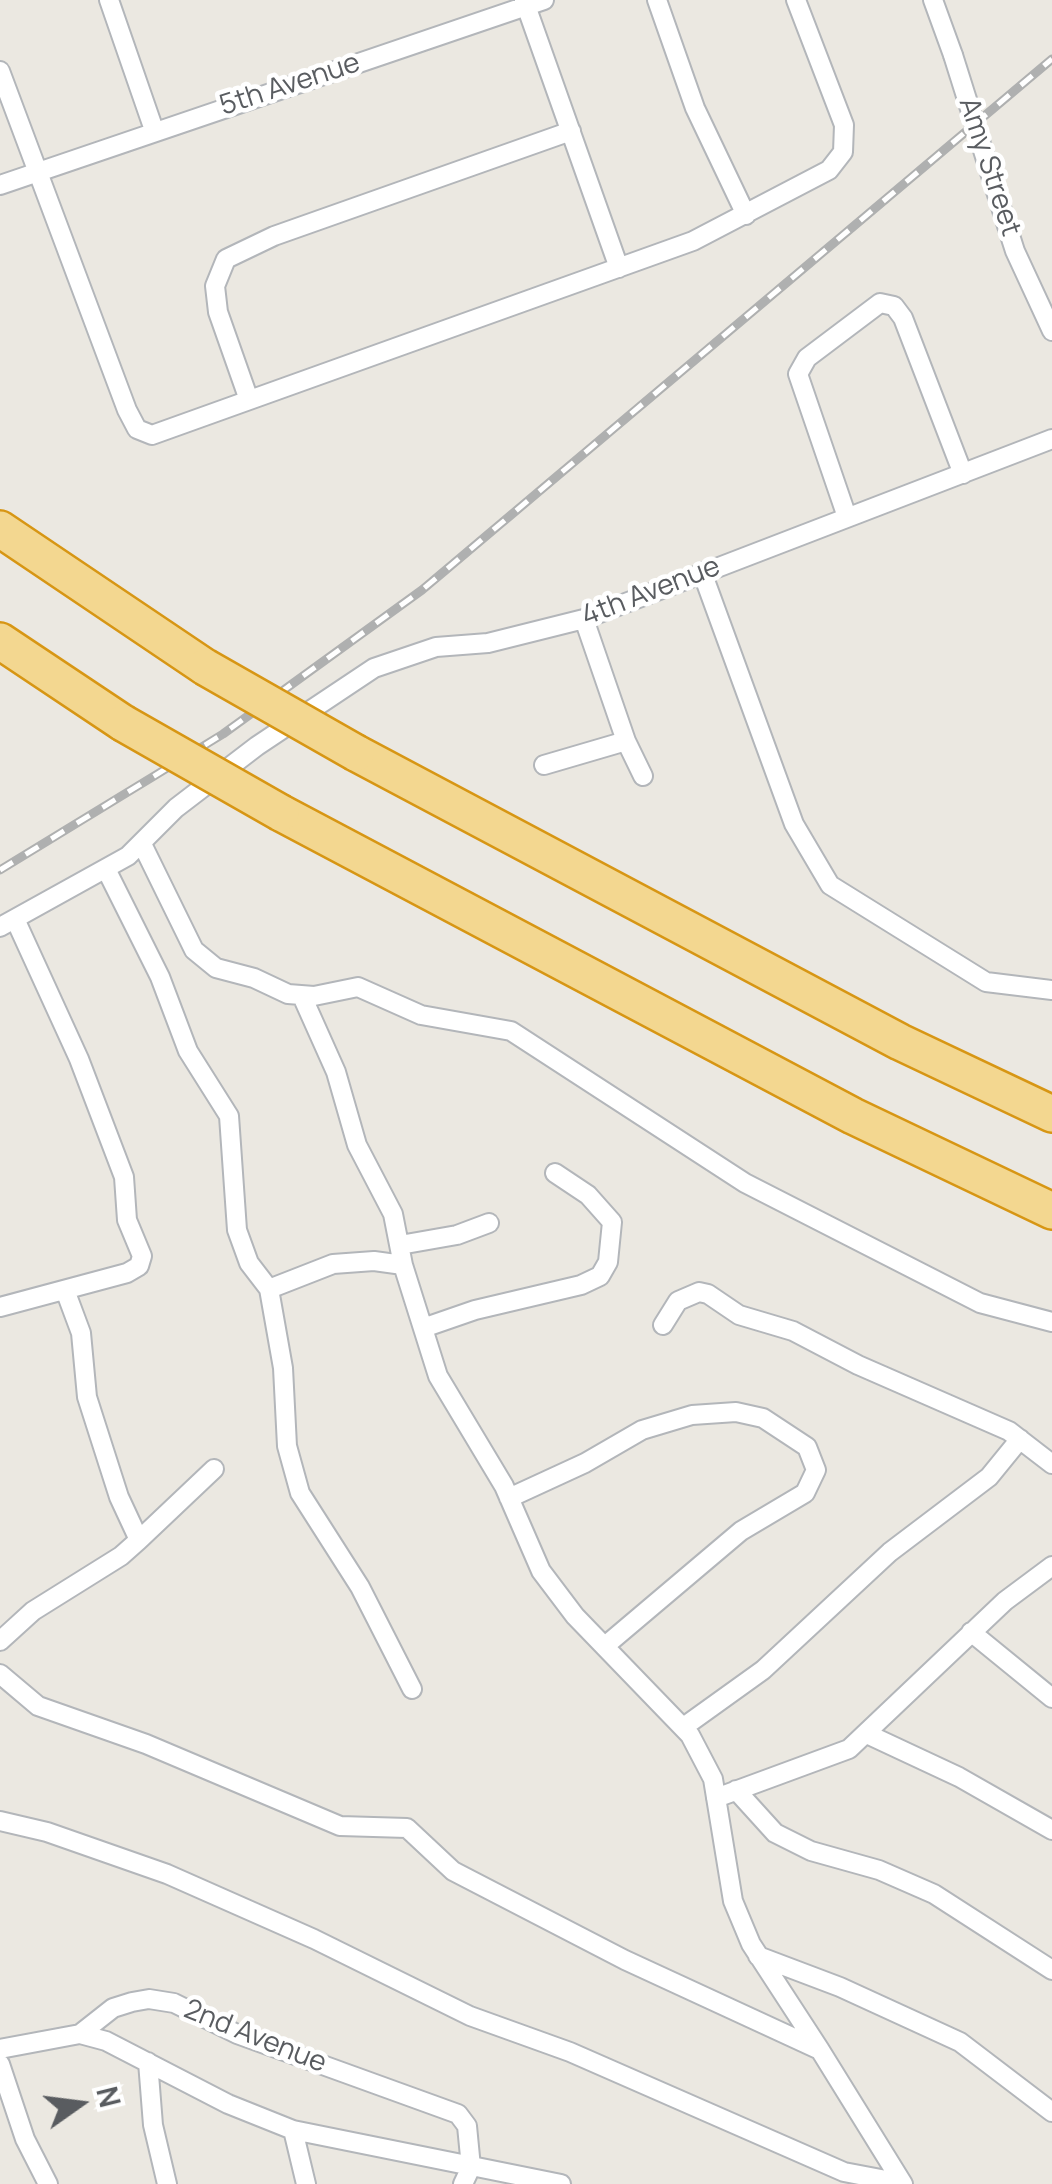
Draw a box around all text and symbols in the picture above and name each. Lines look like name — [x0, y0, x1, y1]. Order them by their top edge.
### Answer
street label: 5th Avenue — [216, 47, 364, 123]
street label: Amy Street — [951, 94, 1027, 240]
street label: 4th Avenue — [577, 550, 725, 634]
street label: 2nd Avenue — [179, 1993, 331, 2081]
north arrow — [30, 2054, 130, 2154]
text: N — [88, 2082, 130, 2111]

